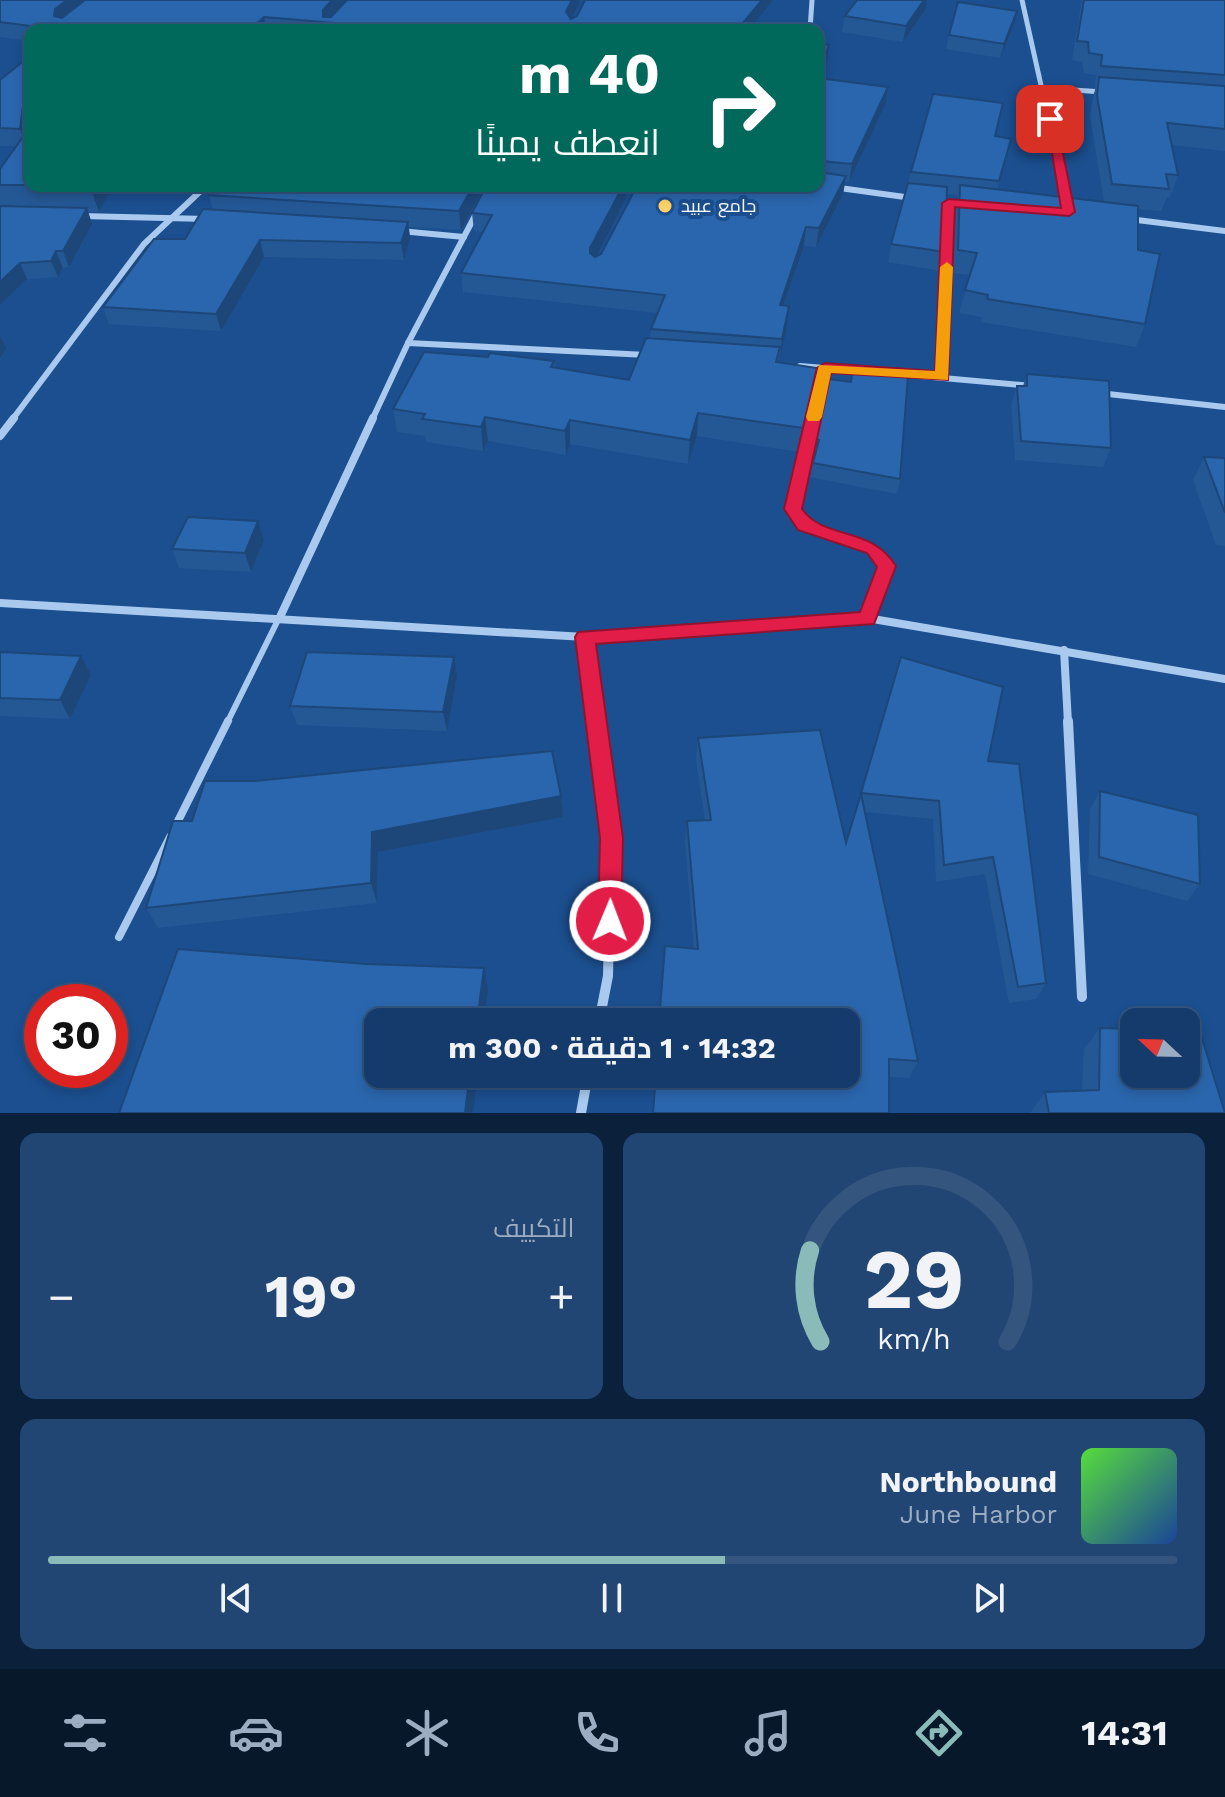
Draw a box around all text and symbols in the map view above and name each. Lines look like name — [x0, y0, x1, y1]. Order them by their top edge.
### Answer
text: 40 m — [519, 41, 660, 107]
icon: right — [688, 56, 792, 160]
pin — [1016, 85, 1084, 153]
icon: arrive — [1028, 97, 1072, 141]
text: انعطف يمينًا — [475, 122, 660, 164]
place label: جامع عبيد — [681, 195, 756, 218]
marker: جامع عبيد — [656, 197, 674, 215]
position arrow — [568, 879, 652, 963]
speed limit sign: 30 — [24, 984, 128, 1088]
north arrow — [1120, 1008, 1200, 1088]
map controls — [1120, 1008, 1200, 1088]
text: 14:32 · 1 دقيقة · 300 m — [448, 1030, 776, 1065]
text: التكييف — [493, 1213, 575, 1243]
text: 29 — [863, 1231, 964, 1328]
text: 19° — [265, 1261, 358, 1332]
text: − — [48, 1271, 75, 1323]
text: + — [548, 1271, 575, 1323]
text: km/h — [877, 1322, 951, 1356]
text: Northbound — [880, 1464, 1057, 1499]
text: June Harbor — [900, 1499, 1057, 1529]
icon: previous — [214, 1576, 258, 1620]
icon: pause — [590, 1576, 634, 1620]
icon: next — [967, 1576, 1011, 1620]
icon: filters — [57, 1705, 113, 1761]
icon: car — [228, 1705, 284, 1761]
icon: climate — [399, 1705, 455, 1761]
icon: phone — [569, 1705, 625, 1761]
icon: music — [740, 1705, 796, 1761]
icon: directions — [911, 1705, 967, 1761]
text: 14:31 — [1081, 1712, 1168, 1754]

